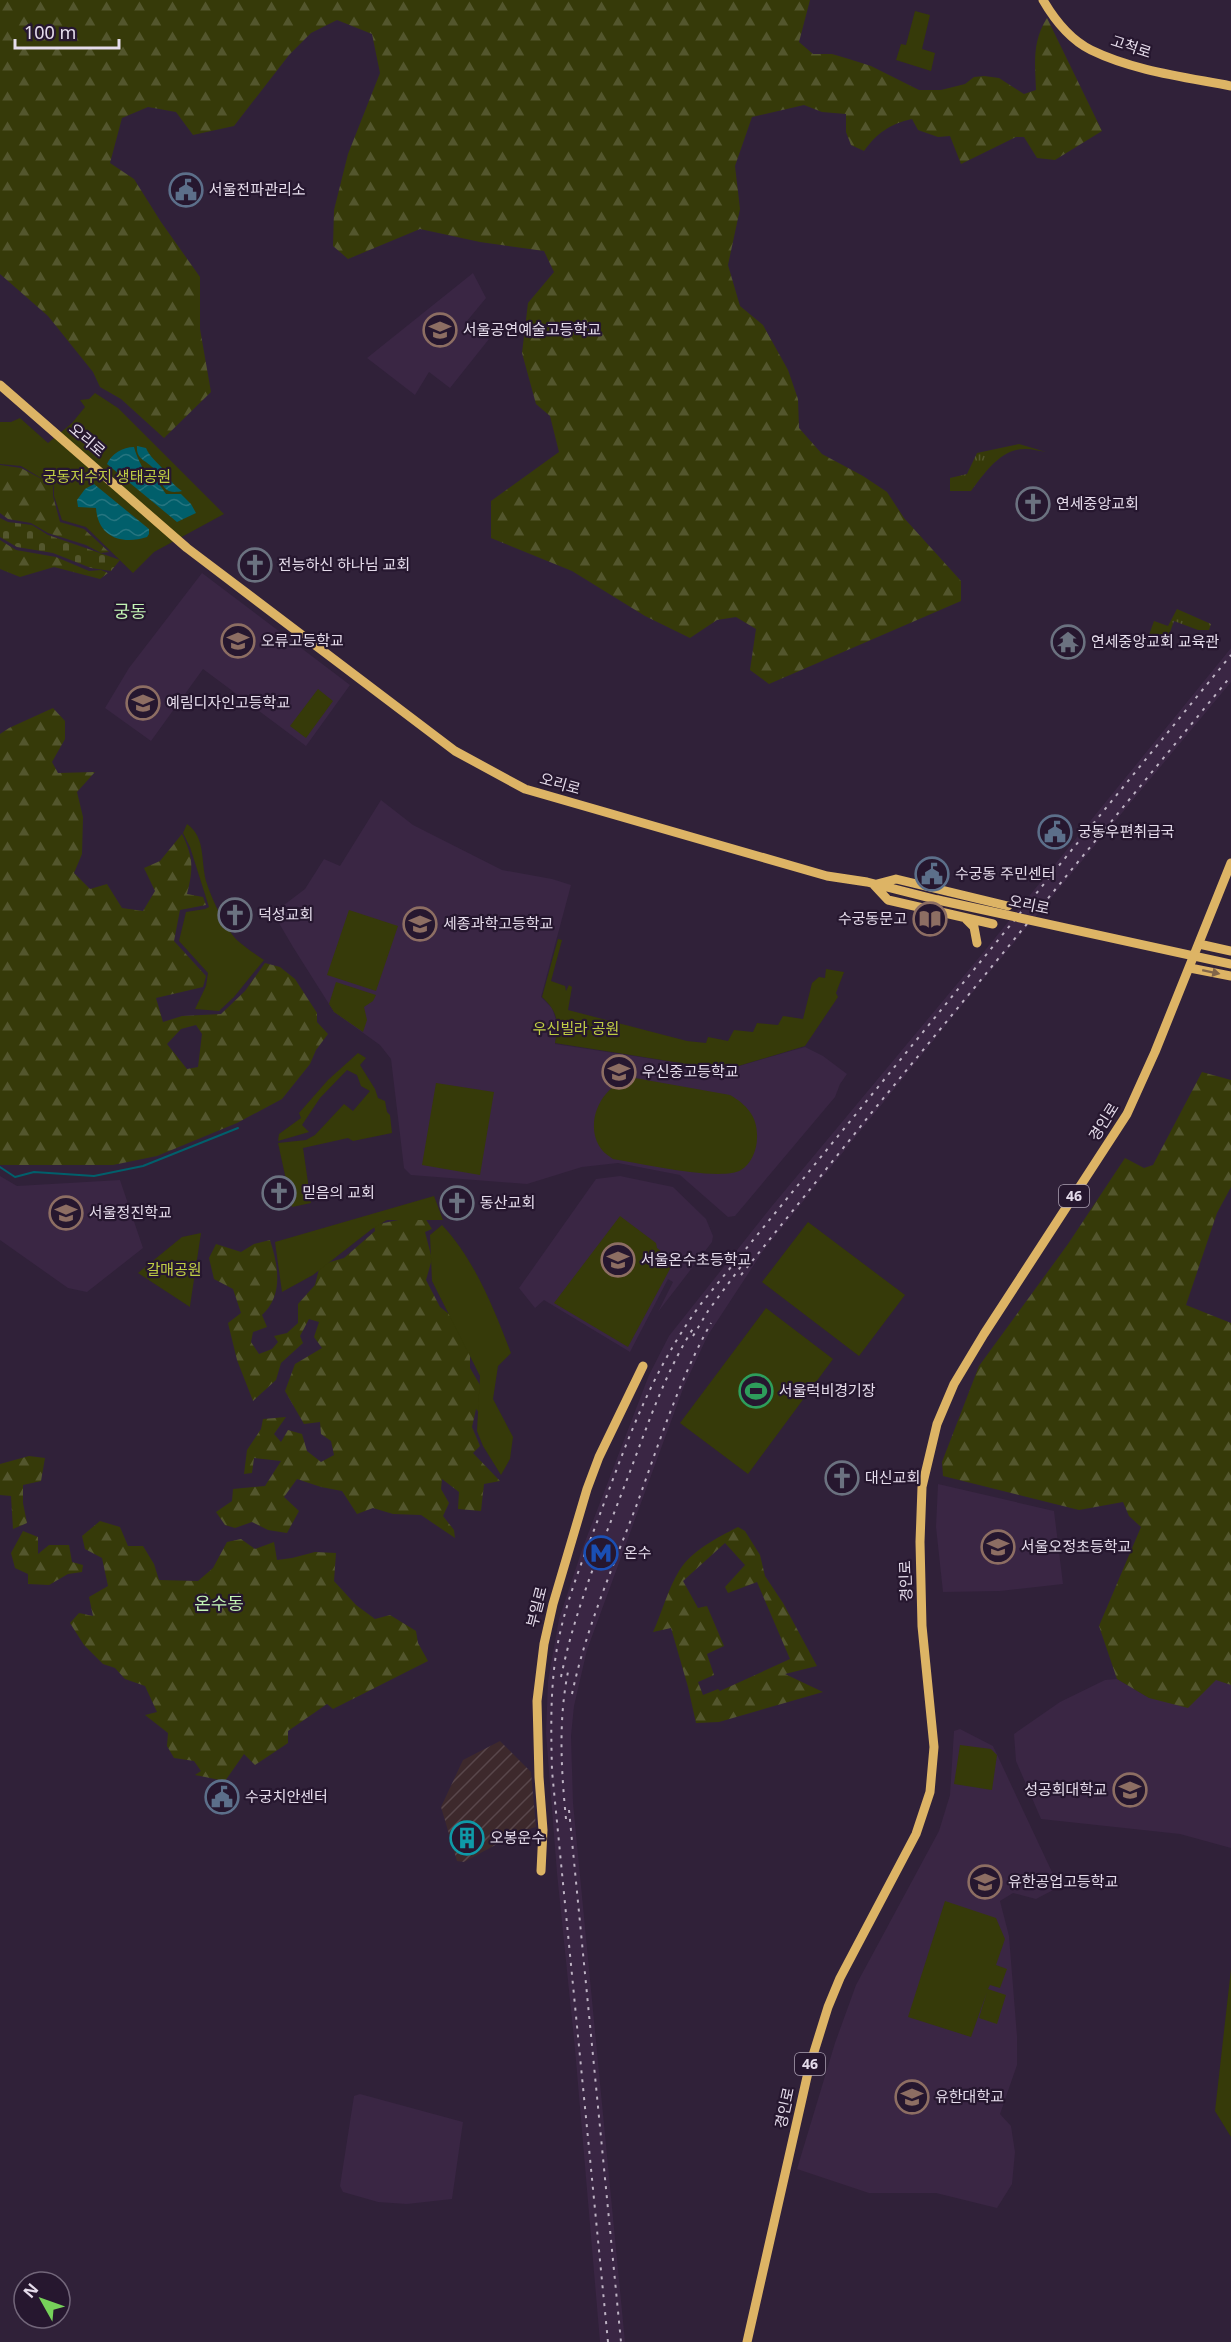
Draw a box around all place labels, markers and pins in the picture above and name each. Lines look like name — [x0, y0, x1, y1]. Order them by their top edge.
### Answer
public building icon: 서울전파관리소 — [168, 172, 204, 208]
place label: 서울전파관리소 — [209, 179, 306, 199]
school or university icon: 서울공연예술고등학교 — [422, 312, 458, 348]
place label: 서울공연예술고등학교 — [463, 319, 601, 339]
church icon: 연세중앙교회 — [1015, 486, 1051, 522]
place label: 연세중앙교회 — [1056, 493, 1139, 513]
church icon: 전능하신 하나님 교회 — [237, 547, 273, 583]
place label: 전능하신 하나님 교회 — [278, 554, 410, 574]
school or university icon: 오류고등학교 — [220, 623, 256, 659]
temple icon: 연세중앙교회 교육관 — [1050, 624, 1086, 660]
place label: 오류고등학교 — [261, 630, 344, 650]
place label: 연세중앙교회 교육관 — [1091, 631, 1219, 651]
school or university icon: 예림디자인고등학교 — [125, 685, 161, 721]
place label: 예림디자인고등학교 — [166, 692, 290, 712]
public building icon: 궁동우편취급국 — [1037, 814, 1073, 850]
place label: 궁동우편취급국 — [1078, 821, 1175, 841]
public building icon: 수궁동 주민센터 — [914, 856, 950, 892]
place label: 수궁동 주민센터 — [955, 863, 1056, 883]
church icon: 덕성교회 — [217, 897, 253, 933]
library icon: 수궁동문고 — [912, 901, 948, 937]
place label: 덕성교회 — [258, 904, 313, 924]
school or university icon: 세종과학고등학교 — [402, 906, 438, 942]
place label: 수궁동문고 — [838, 908, 907, 928]
place label: 세종과학고등학교 — [443, 913, 553, 933]
school or university icon: 우신중고등학교 — [601, 1054, 637, 1090]
place label: 우신중고등학교 — [642, 1061, 739, 1081]
church icon: 믿음의 교회 — [261, 1175, 297, 1211]
place label: 믿음의 교회 — [302, 1182, 375, 1202]
church icon: 동산교회 — [439, 1185, 475, 1221]
place label: 동산교회 — [480, 1192, 535, 1212]
school or university icon: 서울정진학교 — [48, 1195, 84, 1231]
place label: 서울정진학교 — [89, 1202, 172, 1222]
school or university icon: 서울온수초등학교 — [600, 1242, 636, 1278]
place label: 서울온수초등학교 — [641, 1249, 751, 1269]
sports icon: 서울럭비경기장 — [738, 1373, 774, 1409]
place label: 서울럭비경기장 — [779, 1380, 876, 1400]
church icon: 대신교회 — [824, 1460, 860, 1496]
place label: 대신교회 — [865, 1467, 920, 1487]
school or university icon: 서울오정초등학교 — [980, 1529, 1016, 1565]
metro station icon: 온수 — [583, 1535, 619, 1571]
place label: 서울오정초등학교 — [1021, 1536, 1131, 1556]
place label: 온수 — [624, 1542, 652, 1562]
school or university icon: 성공회대학교 — [1112, 1772, 1148, 1808]
public building icon: 수궁치안센터 — [204, 1779, 240, 1815]
place label: 성공회대학교 — [1024, 1779, 1107, 1799]
place label: 수궁치안센터 — [245, 1786, 328, 1806]
building icon: 오봉운수 — [449, 1820, 485, 1856]
place label: 오봉운수 — [490, 1827, 545, 1847]
school or university icon: 유한공업고등학교 — [967, 1864, 1003, 1900]
place label: 유한공업고등학교 — [1008, 1871, 1118, 1891]
school or university icon: 유한대학교 — [894, 2079, 930, 2115]
place label: 유한대학교 — [935, 2086, 1004, 2106]

